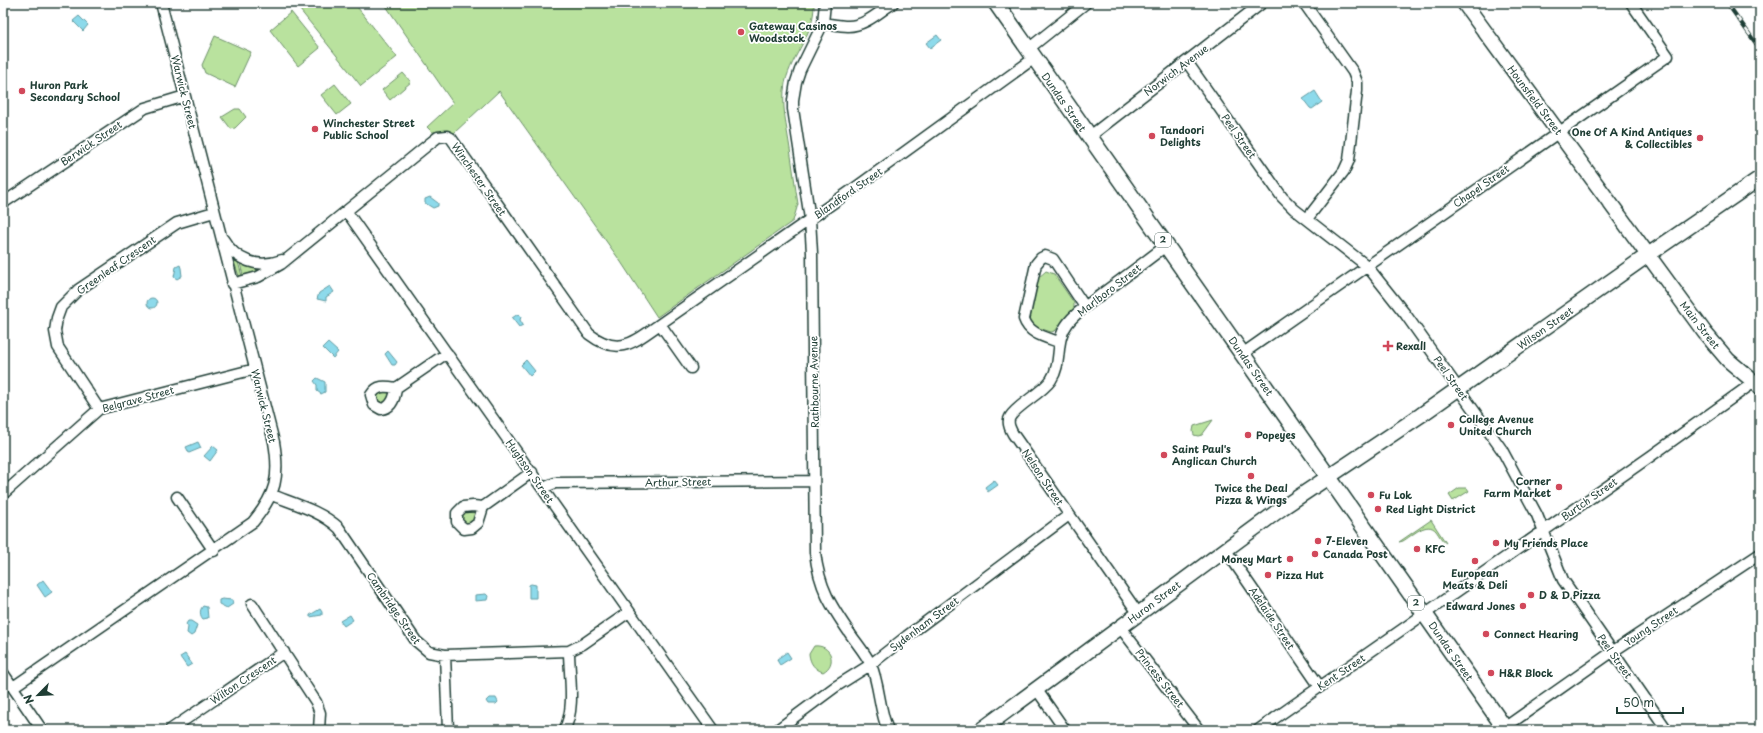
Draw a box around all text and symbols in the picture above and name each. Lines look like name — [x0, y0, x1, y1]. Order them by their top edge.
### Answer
place label: Gateway Casinos Woodstock — [749, 18, 837, 45]
marker: Gateway Casinos Woodstock — [736, 27, 746, 37]
street label: Norwich Avenue — [1140, 40, 1211, 99]
street label: Warwick Street — [168, 53, 201, 130]
street label: Hounsfield Street — [1504, 62, 1566, 138]
street label: Dundas Street — [1038, 69, 1090, 134]
place label: Huron Park Secondary School — [30, 77, 120, 105]
marker: Huron Park Secondary School — [17, 86, 27, 96]
street label: Peel Street — [1219, 110, 1260, 161]
place label: Winchester Street Public School — [323, 115, 415, 142]
street label: Berwick Street — [57, 116, 125, 169]
place label: Tandoori Delights — [1160, 122, 1204, 149]
marker: Winchester Street Public School — [310, 124, 320, 134]
place label: One Of A Kind Antiques & Collectibles — [1572, 124, 1692, 151]
marker: Tandoori Delights — [1147, 131, 1157, 141]
marker: One Of A Kind Antiques & Collectibles — [1695, 133, 1705, 143]
street label: Winchester Street — [448, 139, 510, 218]
street label: Chapel Street — [1450, 161, 1512, 211]
street label: Blandford Street — [810, 163, 885, 222]
street label: Greenleaf Crescent — [73, 232, 158, 298]
road number: 2 — [1155, 233, 1171, 247]
street label: Marlboro Street — [1074, 260, 1144, 319]
street label: Main Street — [1677, 298, 1724, 352]
street label: Wilson Street — [1514, 303, 1576, 353]
street label: Dundas Street — [1225, 333, 1277, 398]
street label: Rathbourne Avenue — [805, 335, 822, 428]
place label: Rexall — [1396, 338, 1426, 353]
marker: Rexall — [1383, 341, 1393, 351]
street label: Peel Street — [1431, 352, 1472, 403]
street label: Warwick Street — [248, 367, 281, 444]
street label: Belgrave Street — [100, 382, 175, 415]
place label: College Avenue United Church — [1459, 411, 1534, 438]
marker: College Avenue United Church — [1446, 420, 1456, 430]
place label: Popeyes — [1256, 427, 1296, 442]
marker: Popeyes — [1243, 430, 1253, 440]
street label: Hughson Street — [503, 436, 558, 506]
place label: Saint Paul's Anglican Church — [1172, 441, 1257, 468]
street label: Nelson Street — [1019, 446, 1068, 508]
marker: Saint Paul's Anglican Church — [1159, 450, 1169, 460]
marker: Twice the Deal Pizza & Wings — [1246, 471, 1256, 481]
street label: Arthur Street — [645, 473, 711, 490]
place label: Corner Farm Market — [1483, 473, 1552, 500]
street label: Burtch Street — [1558, 474, 1620, 524]
place label: Twice the Deal Pizza & Wings — [1214, 480, 1288, 507]
marker: Corner Farm Market — [1554, 482, 1564, 492]
place label: Fu Lok — [1379, 487, 1412, 502]
marker: Fu Lok — [1366, 490, 1376, 500]
place label: Red Light District — [1386, 501, 1476, 516]
marker: Red Light District — [1373, 504, 1383, 514]
place label: 7-Eleven — [1326, 533, 1368, 548]
place label: My Friends Place — [1504, 535, 1588, 551]
marker: 7-Eleven — [1313, 536, 1323, 546]
marker: My Friends Place — [1491, 538, 1501, 548]
place label: KFC — [1425, 541, 1446, 556]
marker: KFC — [1412, 544, 1422, 554]
place label: Canada Post — [1323, 546, 1388, 561]
marker: Canada Post — [1310, 549, 1320, 559]
place label: Money Mart — [1221, 551, 1282, 566]
marker: Money Mart — [1285, 554, 1295, 564]
marker: European Meats & Deli — [1470, 556, 1480, 566]
place label: European Meats & Deli — [1442, 565, 1508, 592]
place label: Pizza Hut — [1276, 567, 1324, 582]
street label: Cambridge Street — [364, 569, 425, 647]
marker: Pizza Hut — [1263, 570, 1273, 580]
street label: Huron Street — [1124, 577, 1183, 626]
street label: Adelaide Street — [1246, 583, 1299, 652]
place label: D & D Pizza — [1539, 587, 1602, 602]
marker: D & D Pizza — [1526, 590, 1536, 600]
street label: Sydenham Street — [886, 593, 962, 655]
road number: 2 — [1408, 596, 1424, 610]
place label: Edward Jones — [1446, 598, 1515, 613]
marker: Edward Jones — [1518, 601, 1528, 611]
street label: Young Street — [1621, 602, 1680, 649]
street label: Dundas Street — [1425, 618, 1477, 683]
place label: Connect Hearing — [1494, 626, 1578, 641]
marker: Connect Hearing — [1481, 629, 1491, 639]
street label: Peel Street — [1595, 630, 1636, 681]
street label: Princess Street — [1133, 645, 1188, 710]
street label: Kent Street — [1314, 650, 1368, 693]
street label: Wilton Crescent — [207, 652, 279, 707]
place label: H&R Block — [1499, 665, 1553, 680]
marker: H&R Block — [1486, 668, 1496, 678]
north arrow — [18, 675, 58, 715]
scale bar — [1617, 689, 1683, 715]
text: N — [19, 692, 38, 707]
text: 50 m — [1623, 693, 1654, 711]

